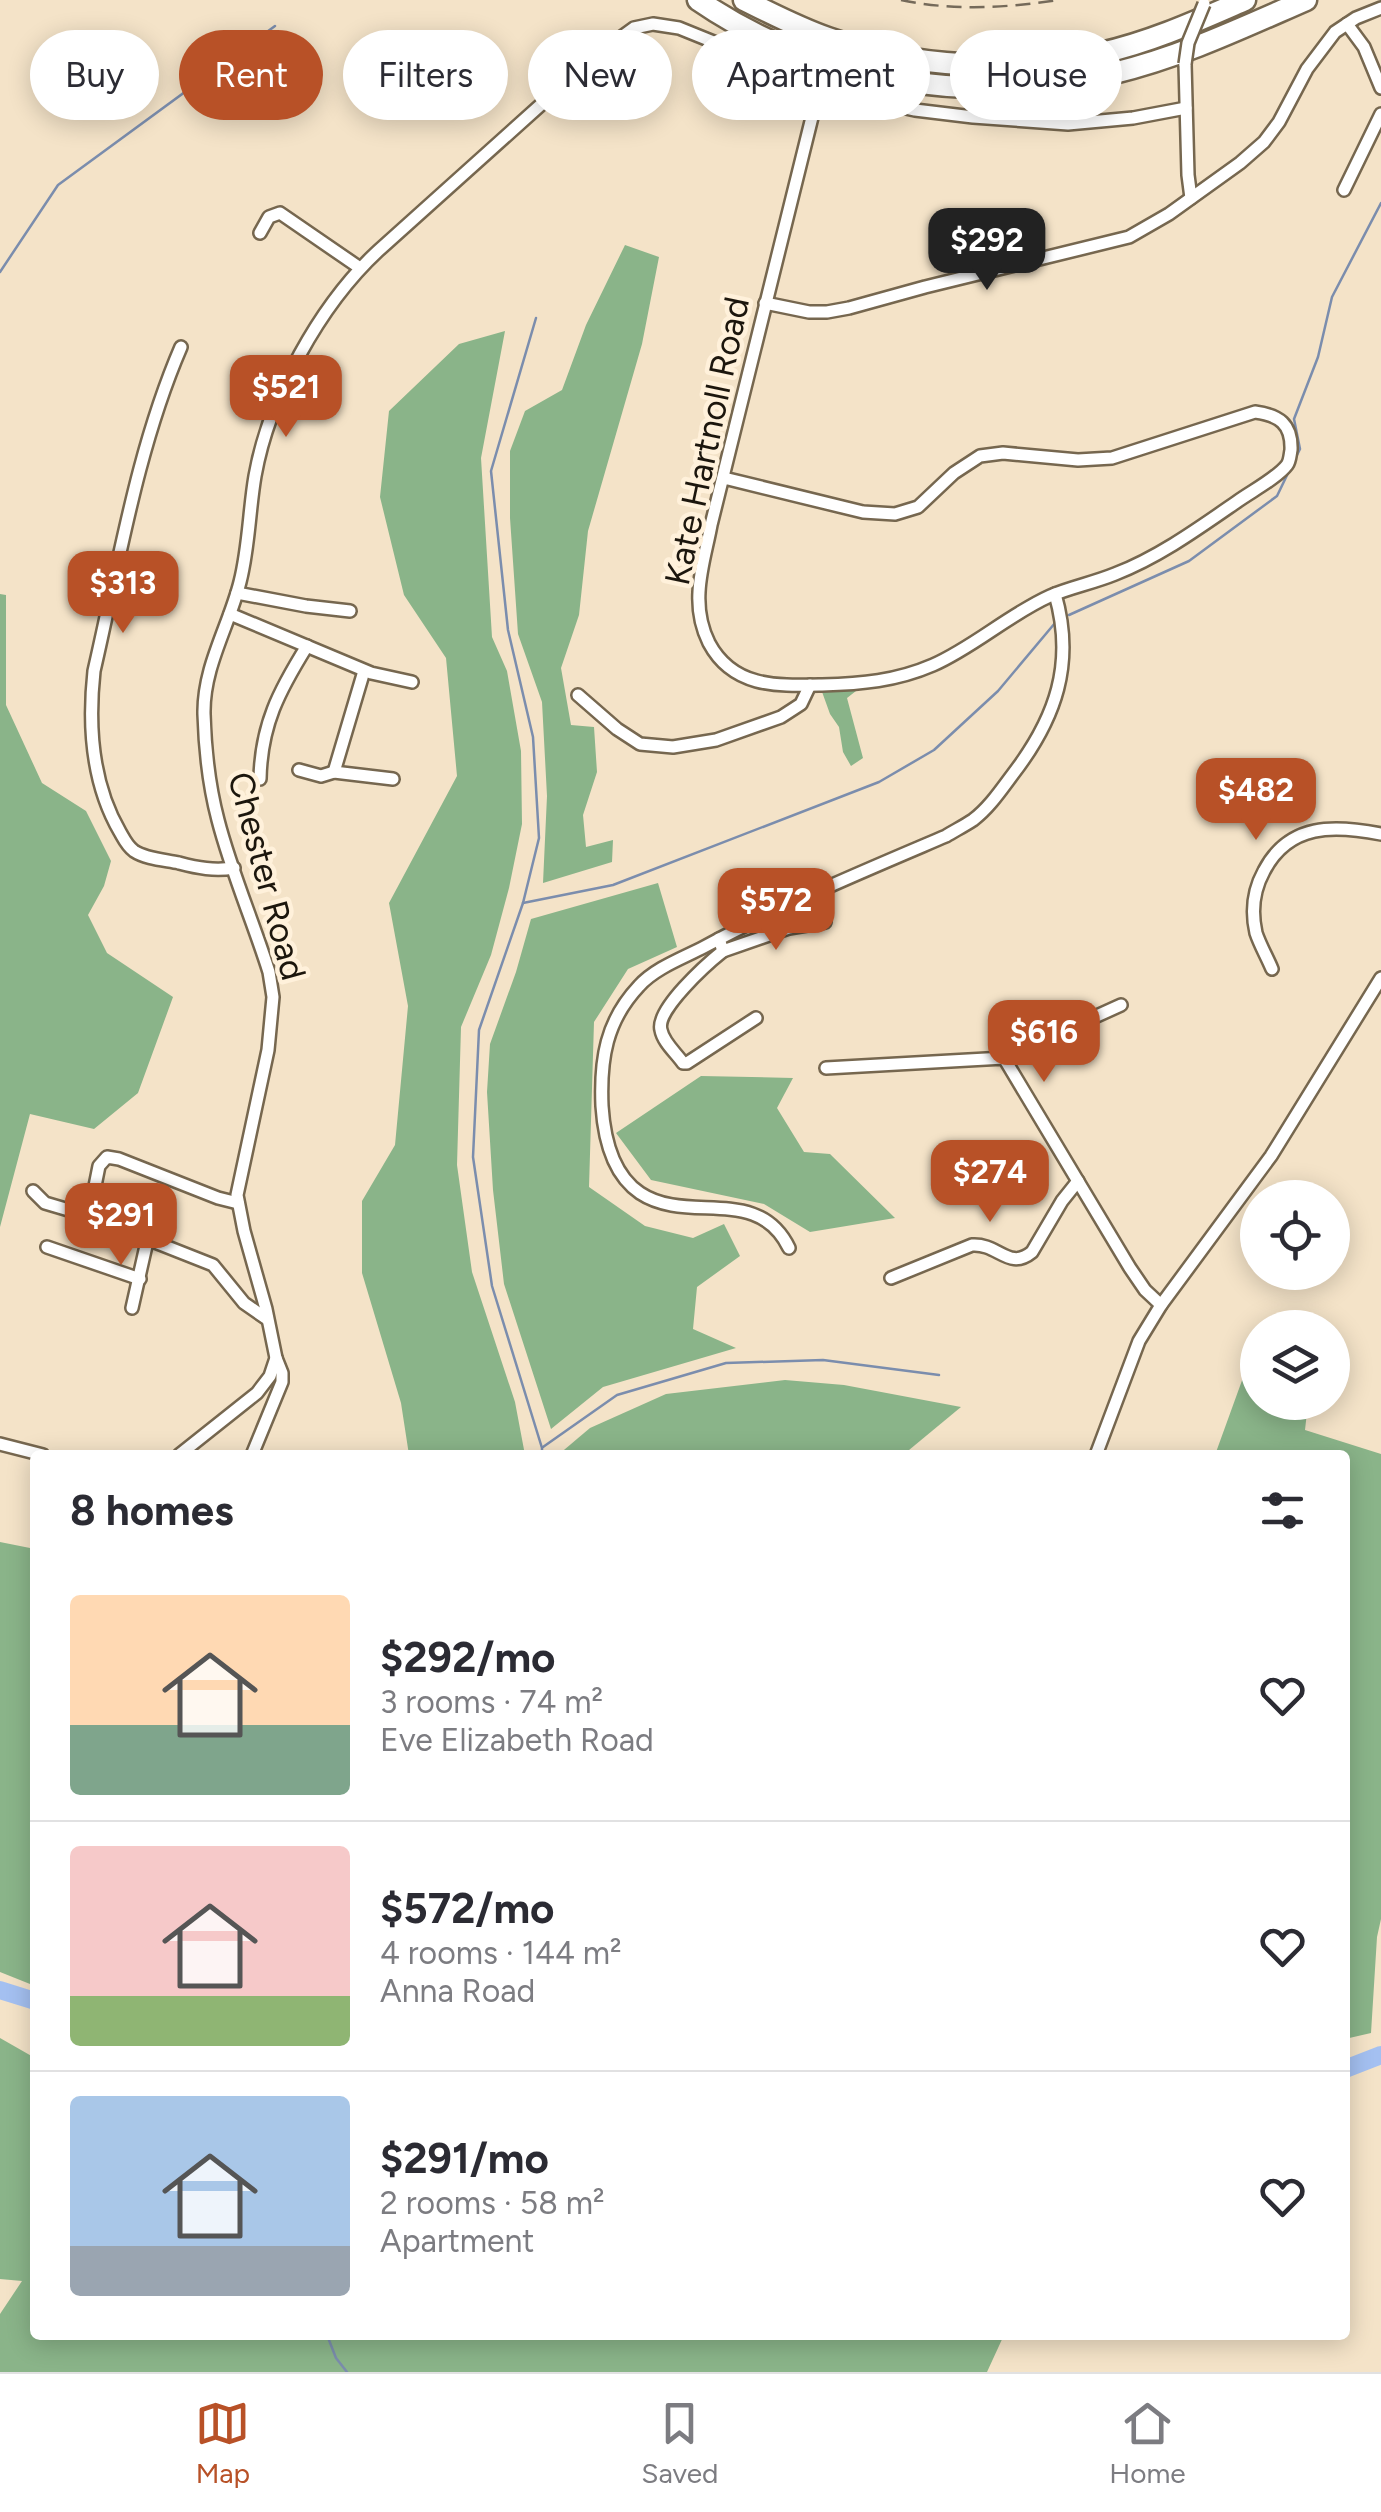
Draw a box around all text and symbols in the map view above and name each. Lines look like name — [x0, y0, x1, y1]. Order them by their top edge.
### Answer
chip: Buy — [30, 30, 159, 120]
chip: Rent — [179, 30, 323, 120]
chip: Filters — [343, 30, 508, 120]
chip: New — [528, 30, 672, 120]
chip: Apartment — [692, 30, 930, 120]
chip: House — [950, 30, 1122, 120]
pin: $292 — [928, 208, 1046, 293]
text: $292 — [950, 221, 1024, 259]
street label: Kate Hartnoll Road — [656, 293, 758, 589]
pin: $521 — [227, 355, 345, 440]
text: $521 — [252, 368, 320, 406]
pin: $313 — [64, 551, 182, 636]
text: $313 — [90, 564, 156, 602]
pin: $482 — [1197, 758, 1315, 843]
street label: Chester Road — [219, 767, 315, 985]
text: $482 — [1218, 771, 1294, 809]
pin: $572 — [717, 868, 835, 953]
text: $572 — [740, 881, 812, 919]
pin: $616 — [985, 1000, 1103, 1085]
text: $616 — [1010, 1013, 1078, 1051]
pin: $274 — [931, 1140, 1049, 1225]
text: $274 — [953, 1153, 1027, 1191]
map controls — [1240, 1180, 1350, 1420]
button: locate — [1240, 1180, 1350, 1290]
pin: $291 — [62, 1183, 180, 1268]
text: $291 — [87, 1196, 155, 1234]
button: layers — [1240, 1310, 1350, 1420]
icon: filters — [1255, 1483, 1310, 1538]
text: 8 homes — [70, 1485, 234, 1536]
text: $292/mo — [380, 1632, 555, 1683]
icon: home — [150, 1635, 270, 1755]
icon: heart — [1255, 1668, 1310, 1723]
text: 3 rooms · 74 m² — [380, 1683, 603, 1721]
text: Eve Elizabeth Road — [380, 1721, 654, 1759]
text: $572/mo — [380, 1883, 555, 1934]
icon: home — [150, 1886, 270, 2006]
icon: heart — [1255, 1919, 1310, 1974]
text: 4 rooms · 144 m² — [380, 1934, 621, 1972]
text: Anna Road — [380, 1972, 535, 2010]
text: $291/mo — [380, 2133, 549, 2184]
icon: home — [150, 2136, 270, 2256]
icon: heart — [1255, 2169, 1310, 2224]
text: 2 rooms · 58 m² — [380, 2184, 605, 2222]
text: Apartment — [380, 2222, 534, 2260]
tab: Map — [195, 2396, 250, 2490]
tab: Saved — [641, 2396, 718, 2490]
tab: Home — [1109, 2396, 1186, 2490]

